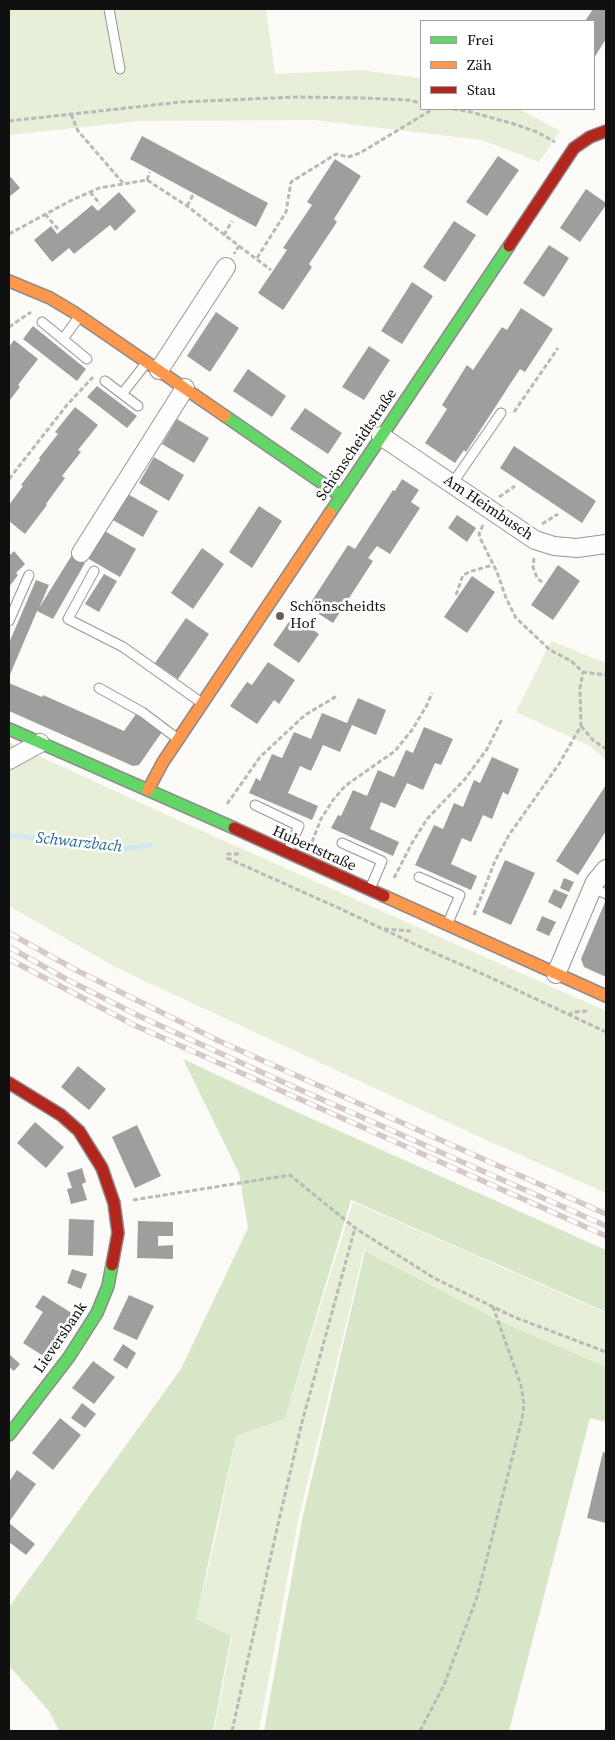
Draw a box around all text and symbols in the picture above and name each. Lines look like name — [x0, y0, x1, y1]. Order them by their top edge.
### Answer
legend — [420, 20, 595, 110]
text: Frei — [467, 29, 494, 50]
text: Zäh — [467, 54, 492, 75]
text: Stau — [467, 79, 496, 100]
street label: Schönscheidtstraße — [313, 386, 401, 504]
street label: Am Heimbusch — [440, 471, 536, 545]
place label: Schönscheidts Hof — [290, 598, 386, 633]
marker: Schönscheidts Hof — [274, 610, 286, 622]
street label: Hubertstraße — [269, 823, 359, 875]
water label: Schwarzbach — [35, 829, 123, 857]
street label: Lieversbank — [31, 1299, 91, 1377]

